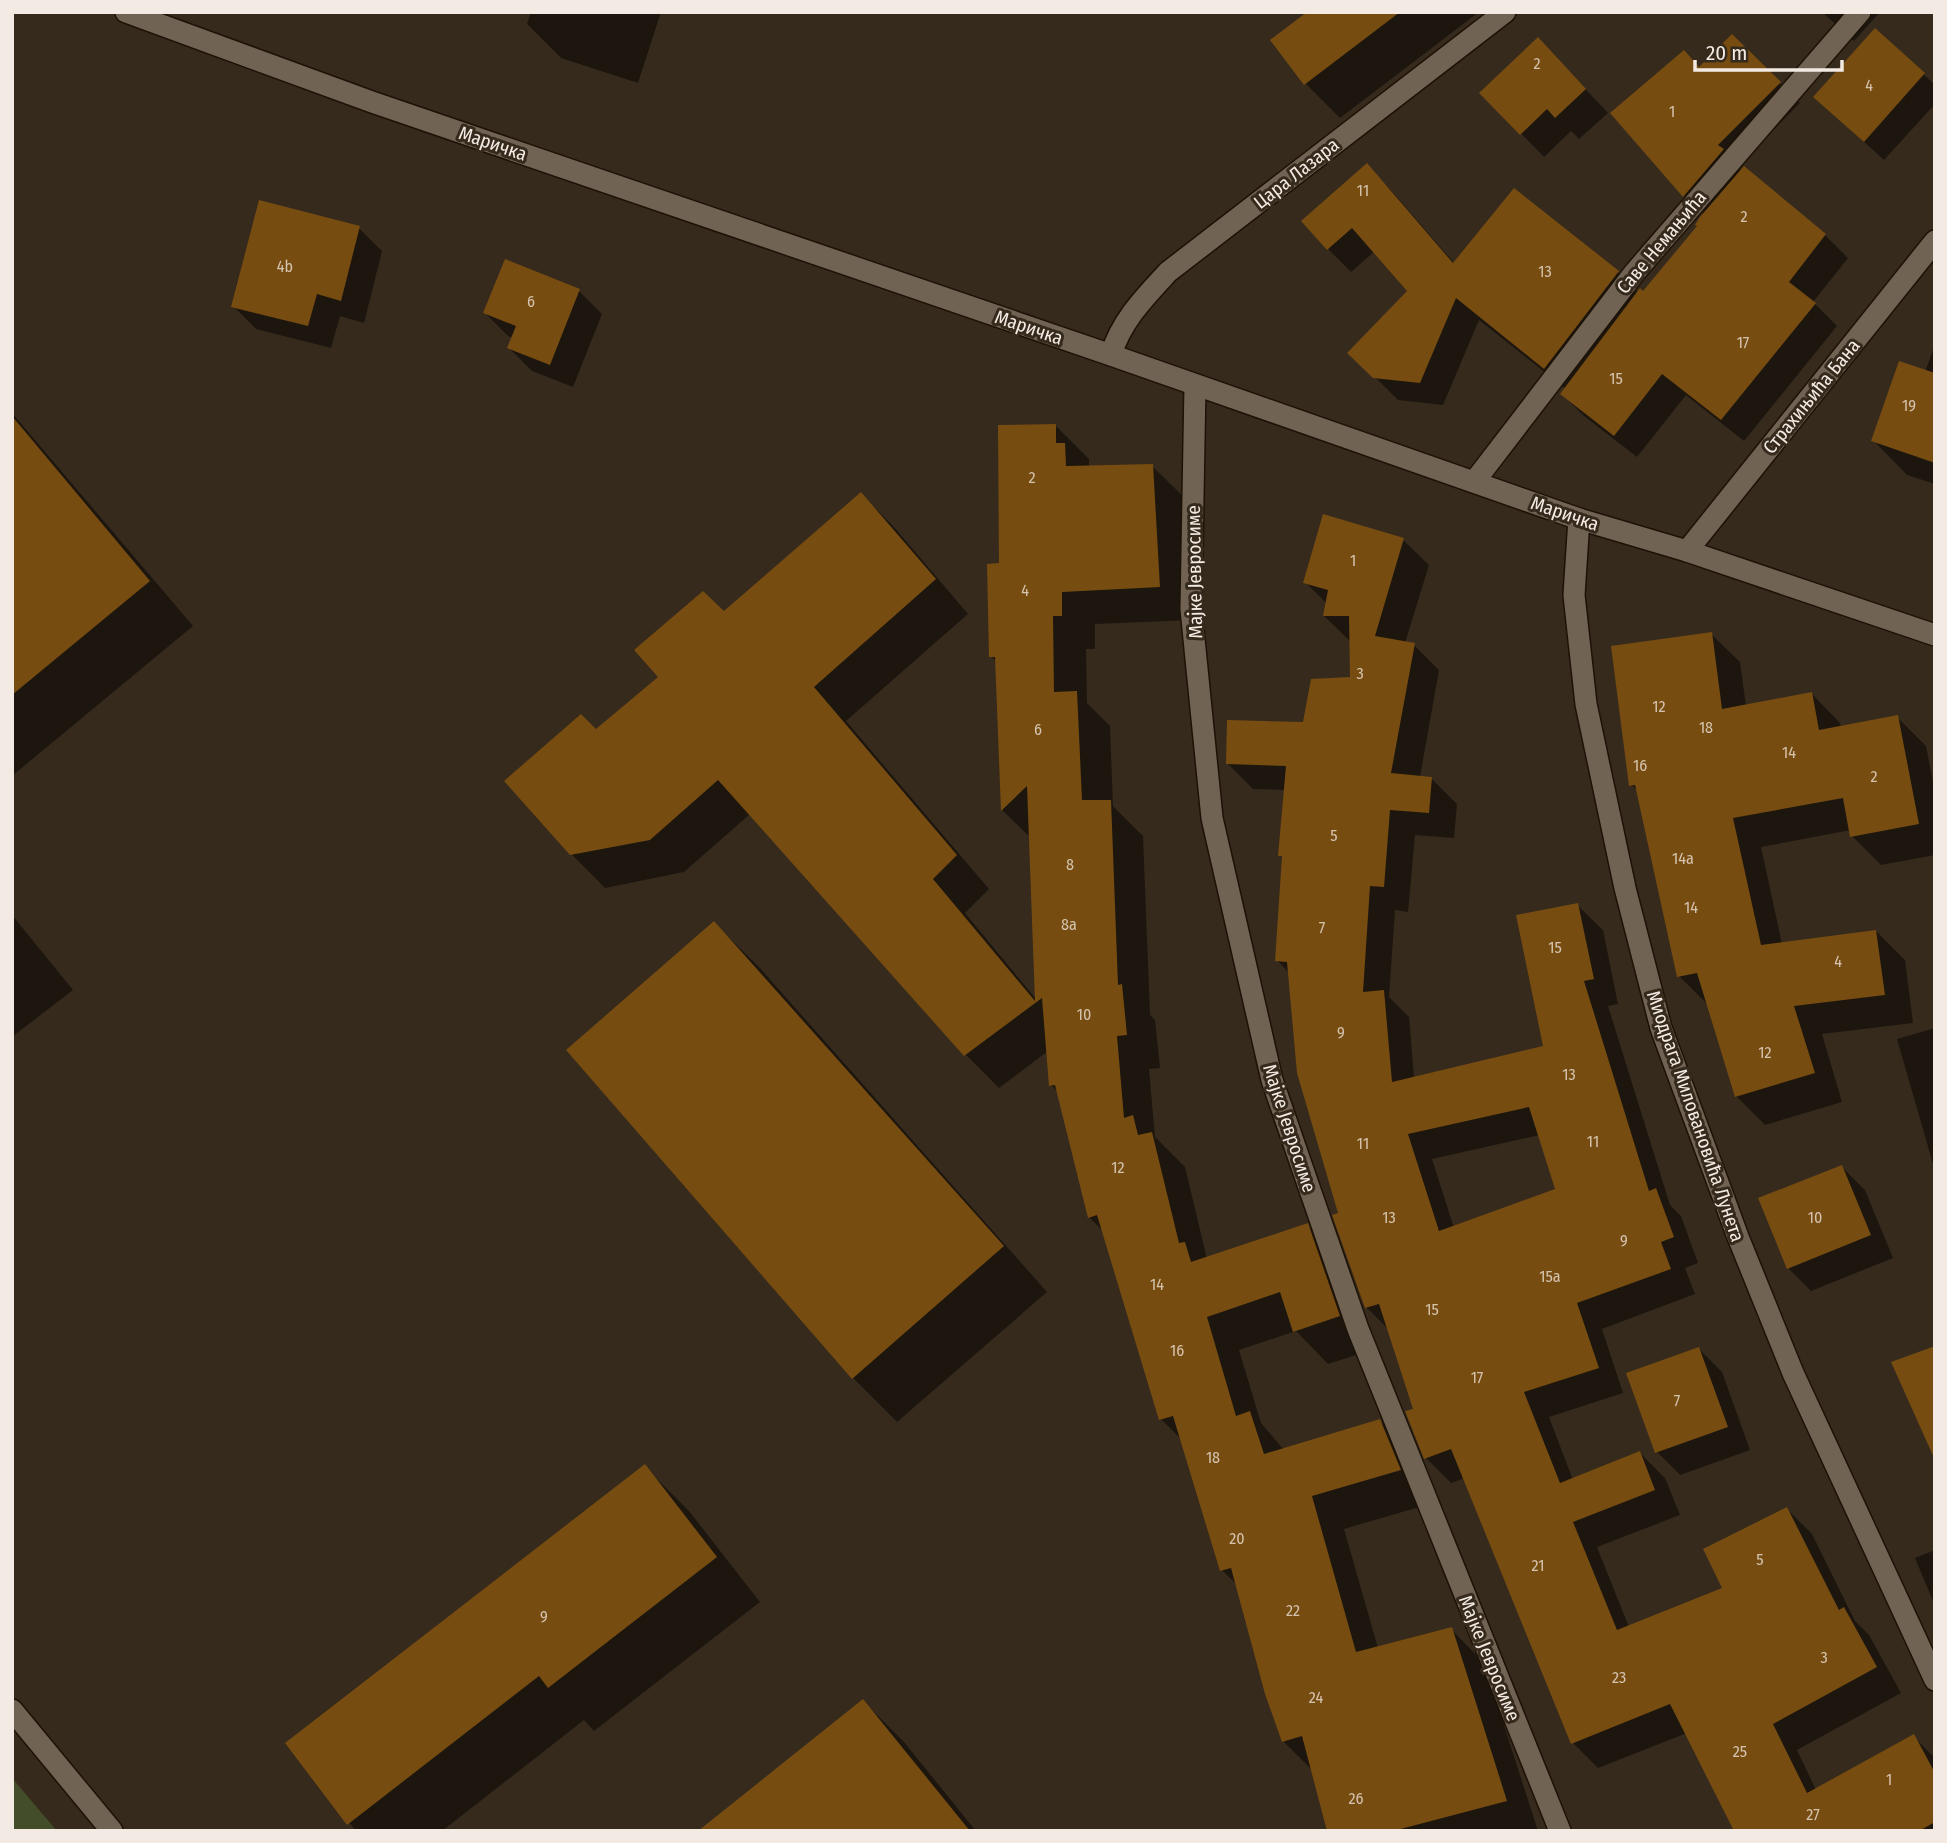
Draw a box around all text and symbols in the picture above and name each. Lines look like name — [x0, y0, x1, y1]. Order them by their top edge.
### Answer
scale bar — [1695, 28, 1842, 72]
text: 20 m — [1706, 40, 1747, 66]
house number: 2 — [1533, 54, 1541, 73]
house number: 4 — [1865, 76, 1873, 95]
house number: 1 — [1669, 102, 1675, 121]
street label: Маричка — [456, 121, 530, 166]
street label: Цара Лазара — [1249, 133, 1343, 214]
house number: 11 — [1357, 181, 1369, 200]
street label: Саве Немањића — [1612, 186, 1711, 299]
house number: 2 — [1740, 207, 1748, 226]
house number: 4b — [277, 257, 293, 276]
house number: 13 — [1538, 262, 1552, 281]
house number: 6 — [527, 292, 535, 311]
street label: Маричка — [992, 305, 1066, 350]
house number: 17 — [1737, 333, 1750, 352]
street label: Страхињића Бана — [1758, 334, 1865, 458]
house number: 15 — [1609, 369, 1623, 388]
house number: 19 — [1902, 396, 1916, 415]
house number: 2 — [1028, 468, 1036, 487]
street label: Маричка — [1528, 491, 1602, 536]
street label: Мајке Јевросиме — [1182, 505, 1207, 639]
house number: 1 — [1350, 551, 1356, 570]
house number: 4 — [1021, 581, 1029, 600]
house number: 3 — [1356, 664, 1364, 683]
house number: 12 — [1652, 697, 1666, 716]
house number: 18 — [1699, 718, 1713, 737]
house number: 6 — [1034, 720, 1042, 739]
house number: 14 — [1782, 743, 1796, 762]
house number: 16 — [1633, 756, 1647, 775]
house number: 2 — [1870, 767, 1878, 786]
house number: 5 — [1330, 826, 1338, 845]
house number: 14a — [1672, 849, 1694, 868]
house number: 8 — [1066, 855, 1074, 874]
house number: 14 — [1684, 898, 1698, 917]
house number: 8a — [1061, 915, 1077, 934]
house number: 7 — [1319, 918, 1326, 937]
house number: 15 — [1548, 938, 1562, 957]
house number: 4 — [1834, 952, 1842, 971]
street label: Миодрага Миловановића Лунета — [1642, 988, 1749, 1245]
house number: 10 — [1077, 1005, 1091, 1024]
house number: 9 — [1337, 1023, 1345, 1042]
house number: 12 — [1758, 1043, 1772, 1062]
street label: Мајке Јевросиме — [1258, 1061, 1321, 1195]
house number: 13 — [1562, 1065, 1576, 1084]
house number: 11 — [1587, 1132, 1599, 1151]
house number: 11 — [1357, 1134, 1369, 1153]
house number: 12 — [1111, 1158, 1125, 1177]
house number: 13 — [1382, 1208, 1396, 1227]
house number: 10 — [1808, 1208, 1822, 1227]
house number: 9 — [1620, 1231, 1628, 1250]
house number: 15a — [1539, 1267, 1561, 1286]
house number: 14 — [1150, 1275, 1164, 1294]
house number: 15 — [1425, 1300, 1439, 1319]
house number: 16 — [1170, 1341, 1184, 1360]
house number: 17 — [1471, 1368, 1484, 1387]
house number: 7 — [1674, 1391, 1681, 1410]
house number: 18 — [1206, 1448, 1220, 1467]
house number: 20 — [1229, 1529, 1245, 1548]
house number: 5 — [1756, 1550, 1764, 1569]
house number: 21 — [1532, 1556, 1544, 1575]
street label: Мајке Јевросиме — [1454, 1592, 1525, 1724]
house number: 22 — [1286, 1601, 1300, 1620]
house number: 9 — [540, 1607, 548, 1626]
house number: 3 — [1820, 1648, 1828, 1667]
house number: 23 — [1612, 1668, 1626, 1687]
house number: 24 — [1309, 1688, 1323, 1707]
house number: 25 — [1733, 1742, 1747, 1761]
house number: 1 — [1886, 1770, 1892, 1789]
house number: 26 — [1349, 1789, 1364, 1808]
house number: 27 — [1806, 1805, 1820, 1824]

